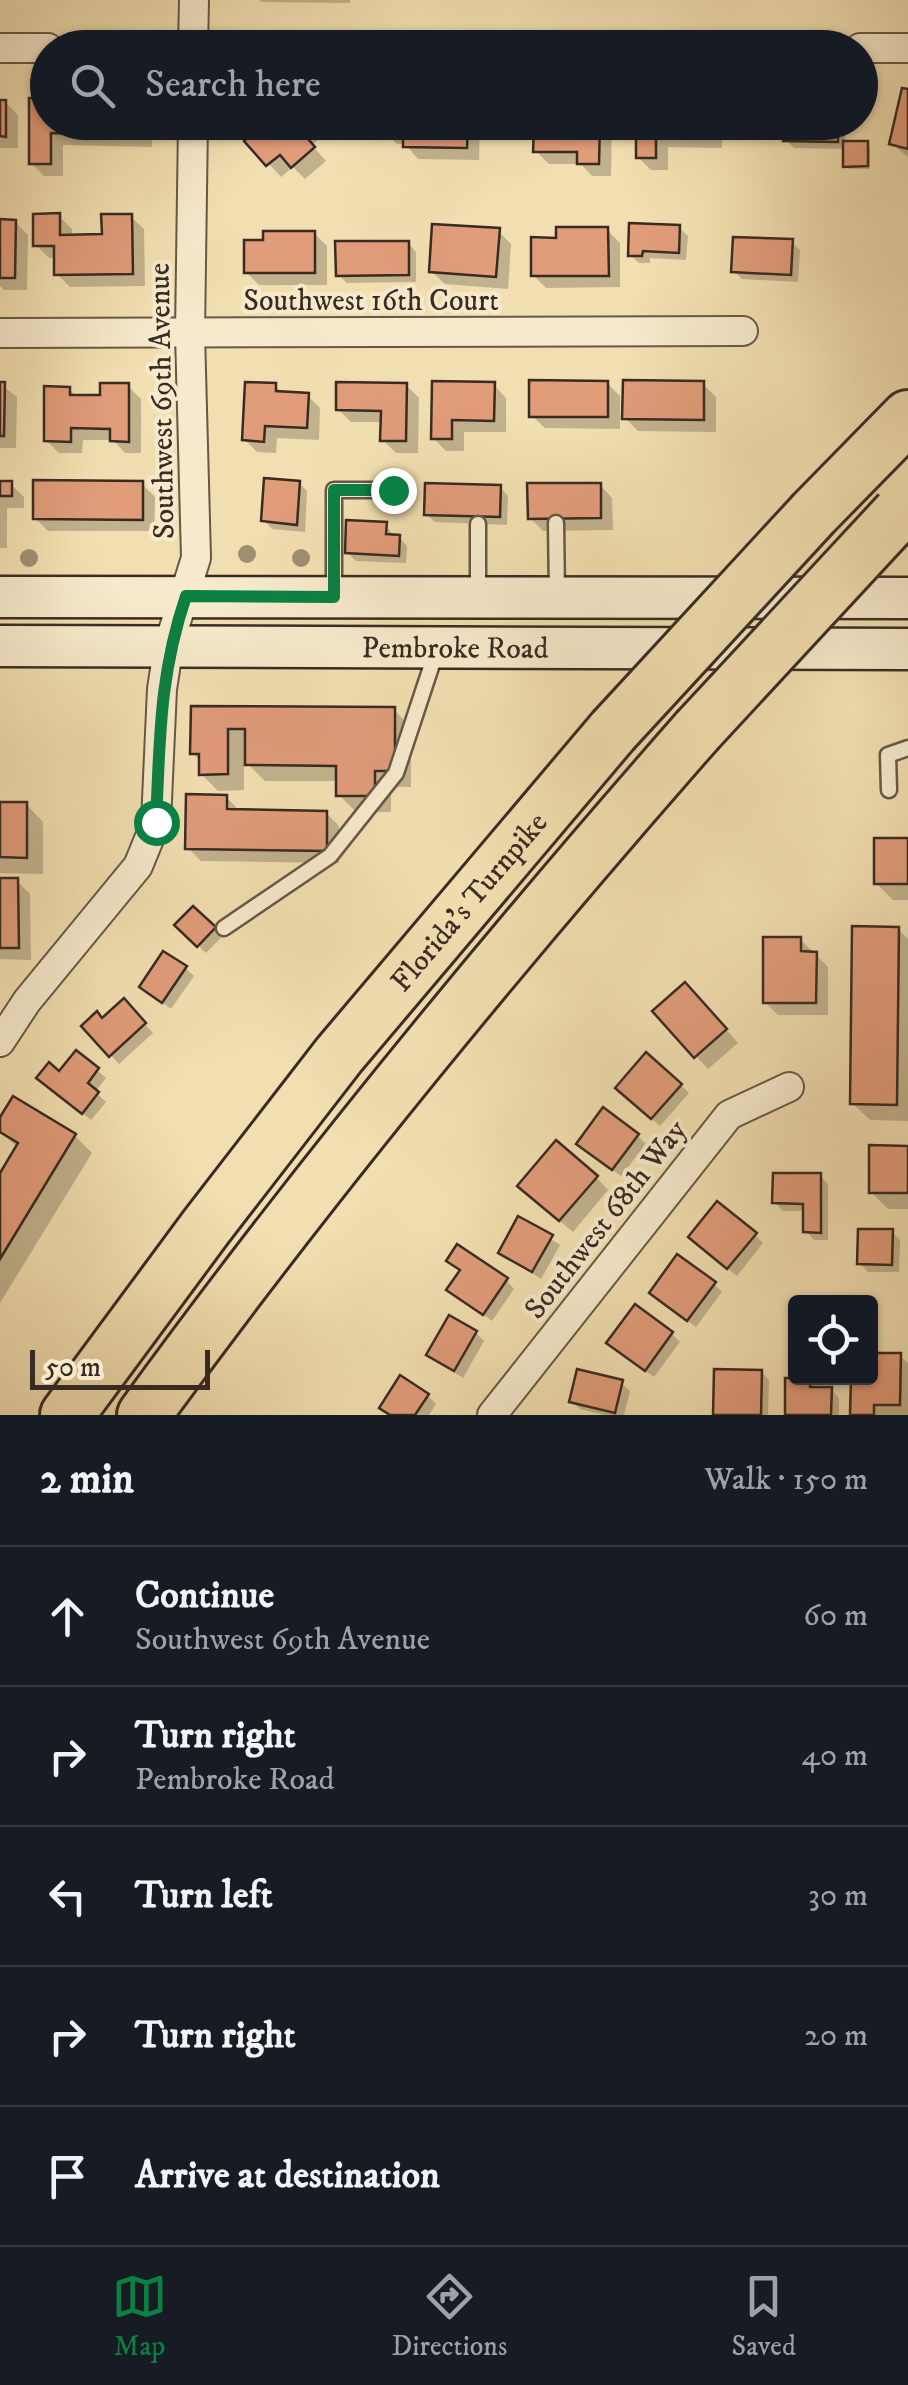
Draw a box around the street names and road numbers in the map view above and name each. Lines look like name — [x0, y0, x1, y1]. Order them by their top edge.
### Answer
street label: Southwest 69th Avenue — [142, 262, 183, 540]
street label: Southwest 16th Court — [243, 283, 499, 320]
street label: Pembroke Road — [361, 630, 549, 668]
street label: Florida's Turnpike — [383, 805, 556, 1000]
street label: Southwest 68th Way — [517, 1112, 696, 1327]

